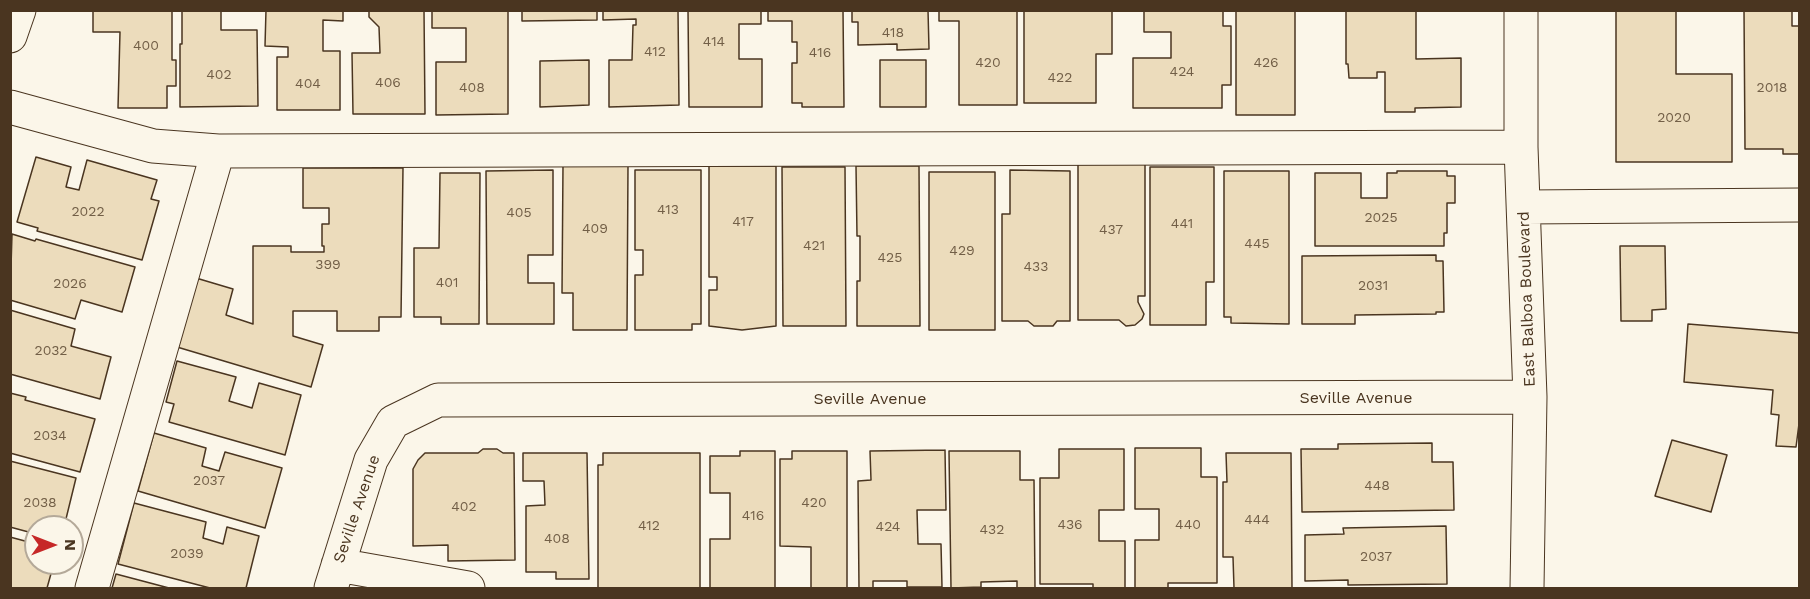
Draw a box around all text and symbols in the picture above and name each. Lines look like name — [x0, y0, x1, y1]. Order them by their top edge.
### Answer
house number: 418 — [882, 25, 904, 41]
house number: 414 — [703, 34, 725, 50]
house number: 400 — [133, 38, 159, 54]
house number: 412 — [644, 44, 666, 60]
house number: 416 — [809, 45, 831, 61]
house number: 420 — [975, 55, 1001, 71]
house number: 426 — [1253, 55, 1279, 71]
house number: 424 — [1170, 64, 1194, 80]
house number: 402 — [206, 67, 232, 83]
house number: 422 — [1048, 70, 1072, 86]
house number: 406 — [375, 75, 401, 91]
house number: 404 — [295, 76, 321, 92]
house number: 408 — [459, 80, 485, 96]
house number: 2018 — [1757, 80, 1787, 96]
house number: 2020 — [1657, 110, 1691, 126]
house number: 413 — [657, 202, 679, 218]
house number: 2022 — [71, 204, 105, 220]
house number: 405 — [506, 205, 532, 221]
house number: 2025 — [1364, 210, 1398, 226]
street label: East Balboa Boulevard — [1514, 211, 1540, 387]
house number: 417 — [732, 214, 754, 230]
house number: 441 — [1171, 216, 1193, 232]
house number: 409 — [582, 221, 608, 237]
house number: 437 — [1099, 222, 1123, 238]
house number: 445 — [1244, 236, 1270, 252]
house number: 421 — [803, 238, 825, 254]
house number: 429 — [949, 243, 975, 259]
house number: 425 — [878, 250, 902, 266]
house number: 399 — [315, 257, 341, 273]
house number: 433 — [1024, 259, 1048, 275]
house number: 401 — [436, 275, 458, 291]
house number: 2026 — [53, 276, 87, 292]
house number: 2031 — [1358, 278, 1388, 294]
house number: 2032 — [35, 343, 67, 359]
street label: Seville Avenue — [1300, 388, 1412, 408]
street label: Seville Avenue — [814, 389, 926, 409]
house number: 2034 — [33, 428, 67, 444]
street label: Seville Avenue — [330, 452, 384, 566]
house number: 2037 — [193, 473, 225, 489]
house number: 448 — [1364, 478, 1390, 494]
house number: 2038 — [23, 495, 57, 511]
house number: 420 — [801, 495, 827, 511]
house number: 402 — [451, 499, 477, 515]
house number: 416 — [742, 508, 764, 524]
house number: 444 — [1244, 512, 1270, 528]
north arrow — [24, 515, 84, 575]
house number: 436 — [1057, 517, 1083, 533]
house number: 440 — [1175, 517, 1201, 533]
house number: 412 — [638, 518, 660, 534]
house number: 424 — [876, 519, 900, 535]
house number: 432 — [980, 522, 1004, 538]
house number: 408 — [544, 531, 570, 547]
text: N — [61, 539, 80, 551]
house number: 2039 — [170, 546, 204, 562]
house number: 2037 — [1360, 549, 1392, 565]

